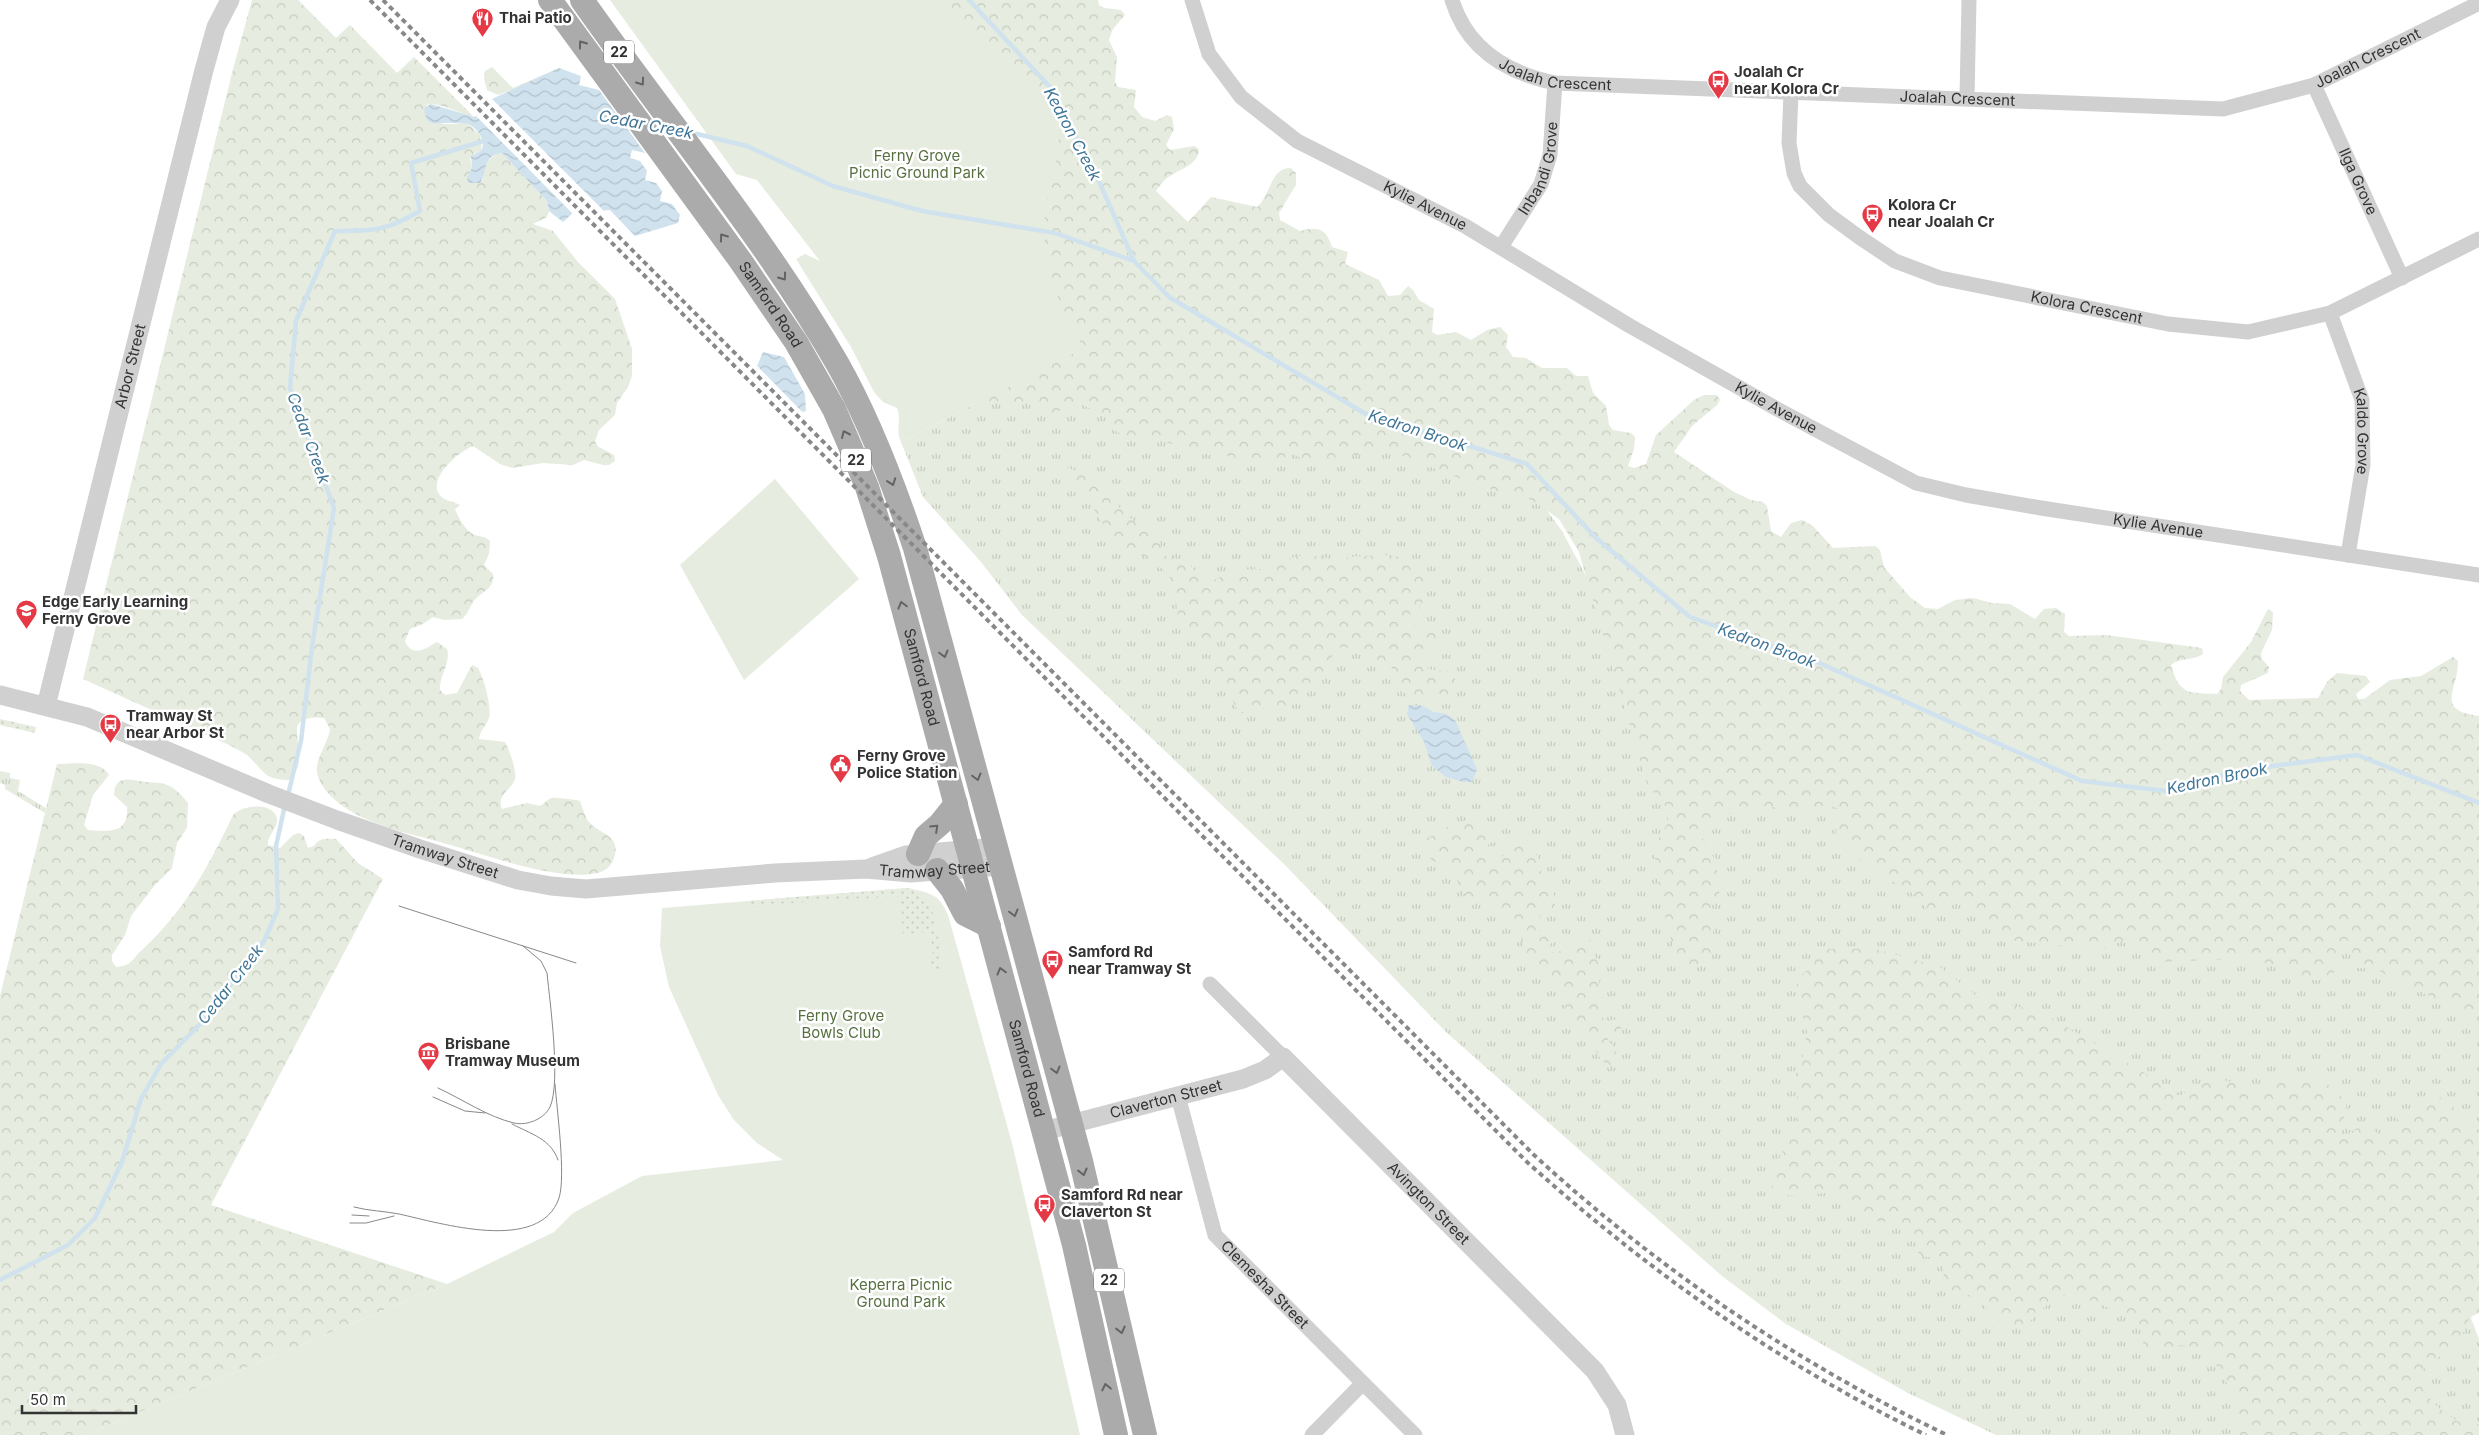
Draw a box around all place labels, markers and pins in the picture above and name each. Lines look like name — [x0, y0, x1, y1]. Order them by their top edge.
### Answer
restaurant icon: Thai Patio — [471, 6, 495, 37]
place label: Thai Patio — [499, 8, 572, 27]
place label: Joalah Cr near Kolora Cr — [1734, 62, 1839, 98]
bus stop icon: Joalah Cr near Kolora Cr — [1706, 69, 1730, 100]
place label: Kolora Cr near Joalah Cr — [1888, 195, 1994, 231]
bus stop icon: Kolora Cr near Joalah Cr — [1860, 202, 1884, 233]
place label: Edge Early Learning Ferny Grove — [42, 592, 188, 628]
school or university icon: Edge Early Learning Ferny Grove — [14, 599, 38, 630]
place label: Tramway St near Arbor St — [126, 706, 224, 742]
bus stop icon: Tramway St near Arbor St — [98, 713, 122, 744]
place label: Ferny Grove Police Station — [857, 746, 957, 782]
public building icon: Ferny Grove Police Station — [829, 753, 853, 784]
place label: Samford Rd near Tramway St — [1068, 942, 1192, 978]
bus stop icon: Samford Rd near Tramway St — [1040, 949, 1064, 980]
place label: Brisbane Tramway Museum — [445, 1034, 580, 1070]
museum icon: Brisbane Tramway Museum — [417, 1041, 441, 1072]
place label: Samford Rd near Claverton St — [1061, 1185, 1183, 1221]
bus stop icon: Samford Rd near Claverton St — [1033, 1192, 1057, 1223]

